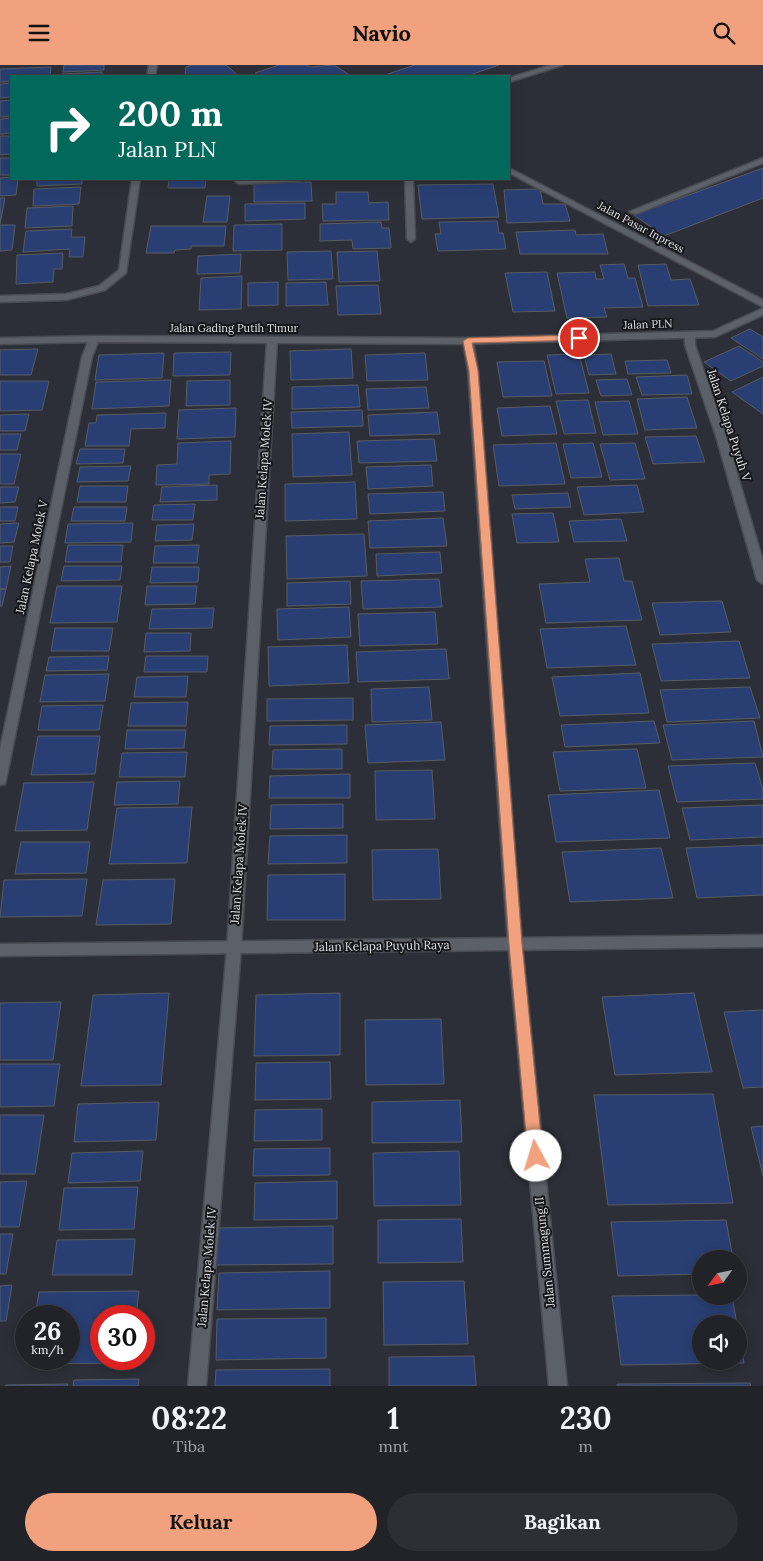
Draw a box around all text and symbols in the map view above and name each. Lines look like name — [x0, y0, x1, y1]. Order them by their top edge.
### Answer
icon: menu — [25, 19, 53, 47]
text: Navio — [352, 19, 411, 47]
icon: search — [710, 19, 738, 47]
text: 200 m — [118, 91, 223, 136]
icon: right — [35, 95, 100, 160]
text: Jalan PLN — [118, 135, 216, 163]
street label: Jalan Pasar Inpress — [594, 198, 687, 256]
street label: Jalan PLN — [622, 316, 673, 332]
pin — [558, 317, 600, 359]
street label: Jalan Gading Putih Timur — [169, 321, 299, 335]
icon: arrive — [565, 324, 593, 352]
street label: Jalan Kelapa Puyuh V — [704, 366, 755, 484]
street label: Jalan Kelapa Molek IV — [252, 397, 275, 520]
street label: Jalan Kelapa Molek V — [12, 497, 51, 616]
street label: Jalan Kelapa Molek IV — [227, 802, 250, 925]
street label: Jalan Kelapa Puyuh Raya — [313, 937, 450, 954]
position arrow — [509, 1129, 561, 1181]
street label: Jalan Summagung II — [531, 1196, 558, 1309]
street label: Jalan Kelapa Molek IV — [194, 1205, 219, 1328]
north arrow — [692, 1250, 748, 1305]
map controls — [692, 1250, 747, 1370]
speed limit sign: 30 — [90, 1305, 155, 1370]
text: 26 — [34, 1315, 61, 1347]
button: sound — [692, 1315, 747, 1370]
text: km/h — [31, 1342, 64, 1357]
text: 08:22 — [151, 1399, 227, 1437]
text: 1 — [387, 1399, 400, 1437]
text: 230 — [560, 1399, 612, 1437]
text: Tiba — [173, 1436, 205, 1456]
text: mnt — [378, 1436, 408, 1456]
text: m — [579, 1436, 593, 1456]
button: Keluar — [25, 1493, 377, 1551]
button: Bagikan — [387, 1493, 738, 1551]

